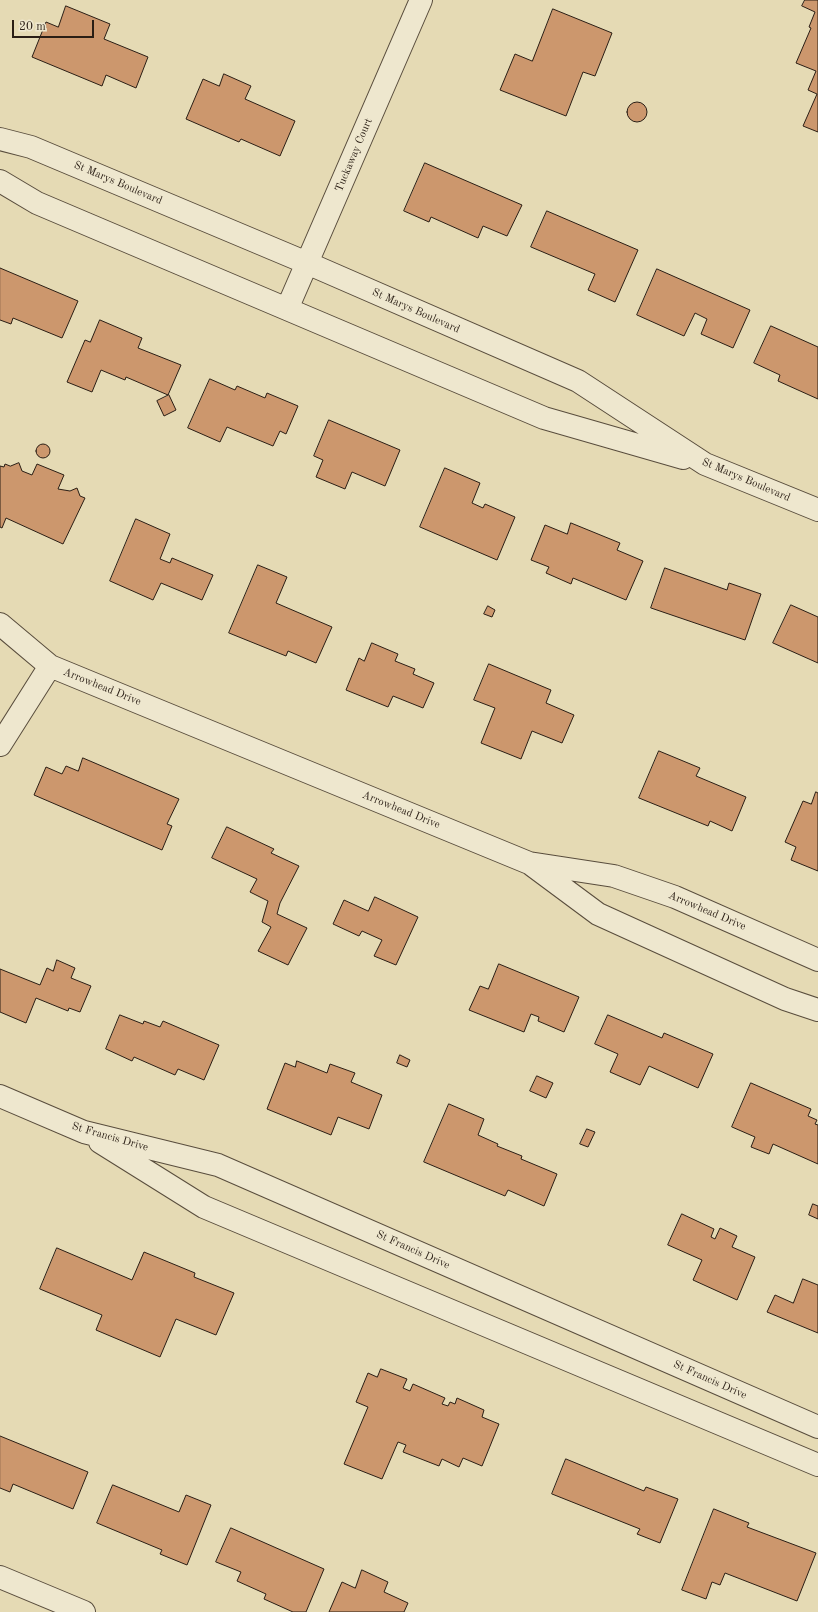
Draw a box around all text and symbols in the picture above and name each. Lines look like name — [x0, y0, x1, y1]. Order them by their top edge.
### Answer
scale bar — [14, 12, 96, 38]
text: 20 m — [19, 21, 46, 33]
street label: Tuckaway Court — [333, 116, 375, 194]
street label: St Marys Boulevard — [72, 158, 164, 208]
street label: St Marys Boulevard — [370, 286, 462, 336]
street label: St Marys Boulevard — [700, 455, 792, 505]
street label: Arrowhead Drive — [61, 665, 143, 709]
street label: Arrowhead Drive — [360, 788, 442, 832]
street label: Arrowhead Drive — [666, 889, 748, 933]
street label: St Francis Drive — [70, 1120, 150, 1154]
street label: St Francis Drive — [374, 1228, 452, 1272]
street label: St Francis Drive — [671, 1358, 749, 1402]

